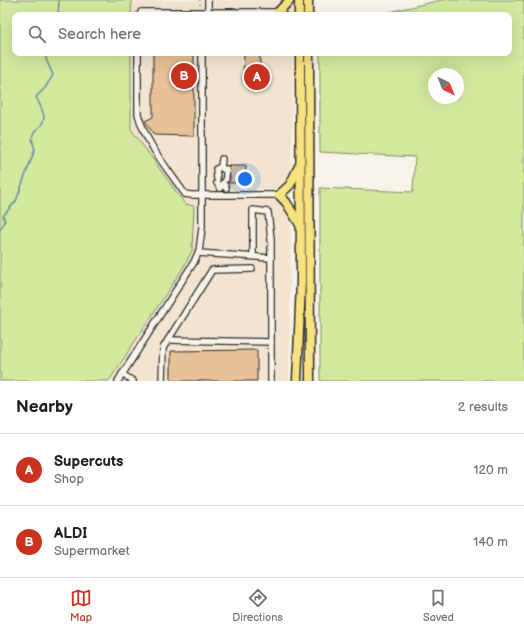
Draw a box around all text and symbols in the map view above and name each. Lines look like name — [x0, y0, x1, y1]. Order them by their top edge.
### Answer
search box — [12, 12, 512, 56]
icon: search — [26, 23, 48, 45]
text: Search here — [58, 25, 141, 44]
pin: B — [171, 61, 197, 91]
pin: A — [244, 62, 270, 92]
north arrow — [428, 68, 464, 104]
your location — [235, 169, 255, 189]
text: Nearby — [16, 397, 73, 417]
text: 2 results — [458, 399, 508, 415]
text: Supercuts — [54, 452, 123, 471]
text: A — [25, 462, 33, 478]
text: 120 m — [473, 462, 508, 478]
text: Shop — [54, 471, 84, 487]
text: ALDI — [54, 524, 87, 543]
text: B — [24, 534, 34, 550]
text: 140 m — [473, 534, 508, 550]
text: Supermarket — [54, 543, 130, 559]
tab: Map — [70, 587, 92, 624]
tab: Directions — [232, 587, 283, 624]
tab: Saved — [423, 587, 454, 624]

